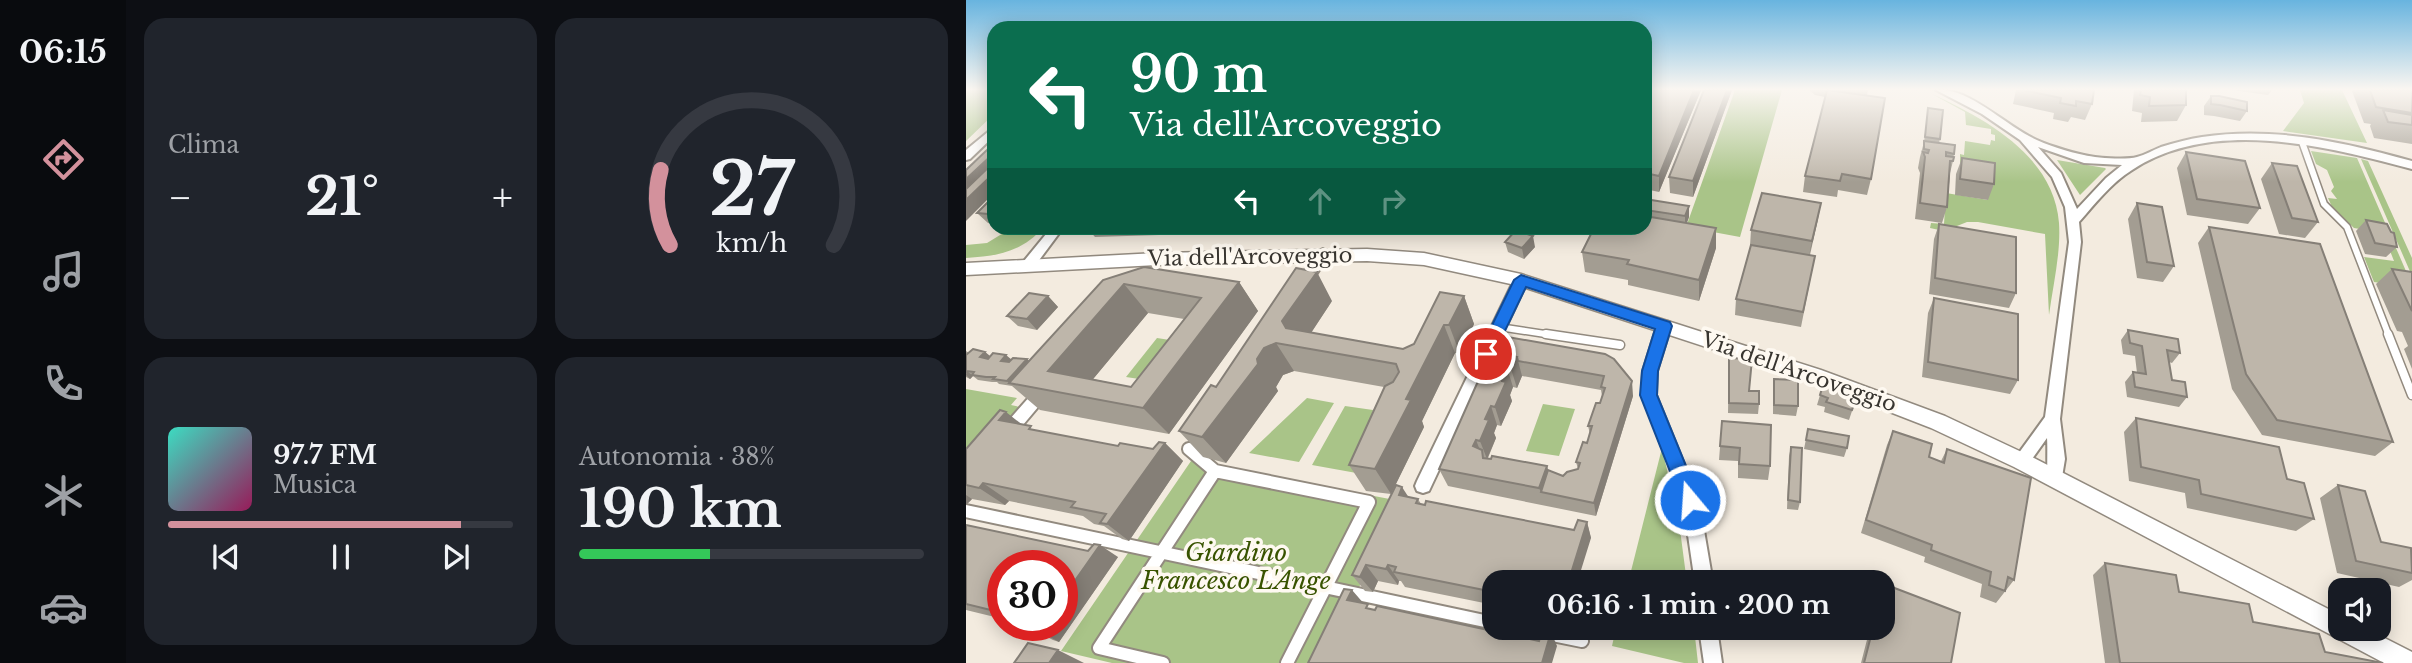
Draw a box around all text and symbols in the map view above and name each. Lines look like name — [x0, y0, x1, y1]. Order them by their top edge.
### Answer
text: 06:15 — [19, 32, 107, 72]
text: 90 m — [1130, 44, 1267, 105]
icon: left — [1015, 49, 1106, 140]
text: Via dell'Arcoveggio — [1130, 105, 1442, 145]
text: Clima — [168, 131, 239, 159]
icon: directions — [39, 135, 88, 184]
text: 27 — [709, 144, 795, 235]
text: 21° — [305, 165, 379, 229]
text: − — [168, 174, 192, 221]
text: + — [492, 174, 513, 221]
icon: left — [1228, 182, 1266, 220]
icon: ahead — [1301, 182, 1339, 220]
icon: right — [1374, 182, 1412, 220]
text: km/h — [716, 227, 787, 258]
street label: Via dell'Arcoveggio — [1146, 242, 1353, 272]
icon: music — [39, 247, 88, 296]
pin — [1456, 324, 1516, 384]
street label: Via dell'Arcoveggio — [1697, 326, 1900, 418]
icon: arrive — [1467, 335, 1505, 373]
icon: phone — [39, 359, 88, 408]
text: 97.7 FM — [273, 439, 377, 471]
text: Autonomia · 38% — [579, 443, 775, 471]
position arrow — [1653, 463, 1727, 537]
icon: climate — [39, 471, 88, 520]
text: Musica — [273, 471, 356, 499]
text: 190 km — [579, 477, 782, 541]
icon: previous — [207, 538, 245, 576]
icon: pause — [322, 538, 360, 576]
icon: next — [437, 538, 475, 576]
park label: Giardino Francesco L'Ange — [1140, 538, 1331, 595]
speed limit sign: 30 — [987, 550, 1078, 641]
map controls — [2328, 578, 2391, 641]
button: sound — [2328, 578, 2391, 641]
icon: car — [39, 583, 88, 632]
text: 06:16 · 1 min · 200 m — [1547, 589, 1830, 621]

